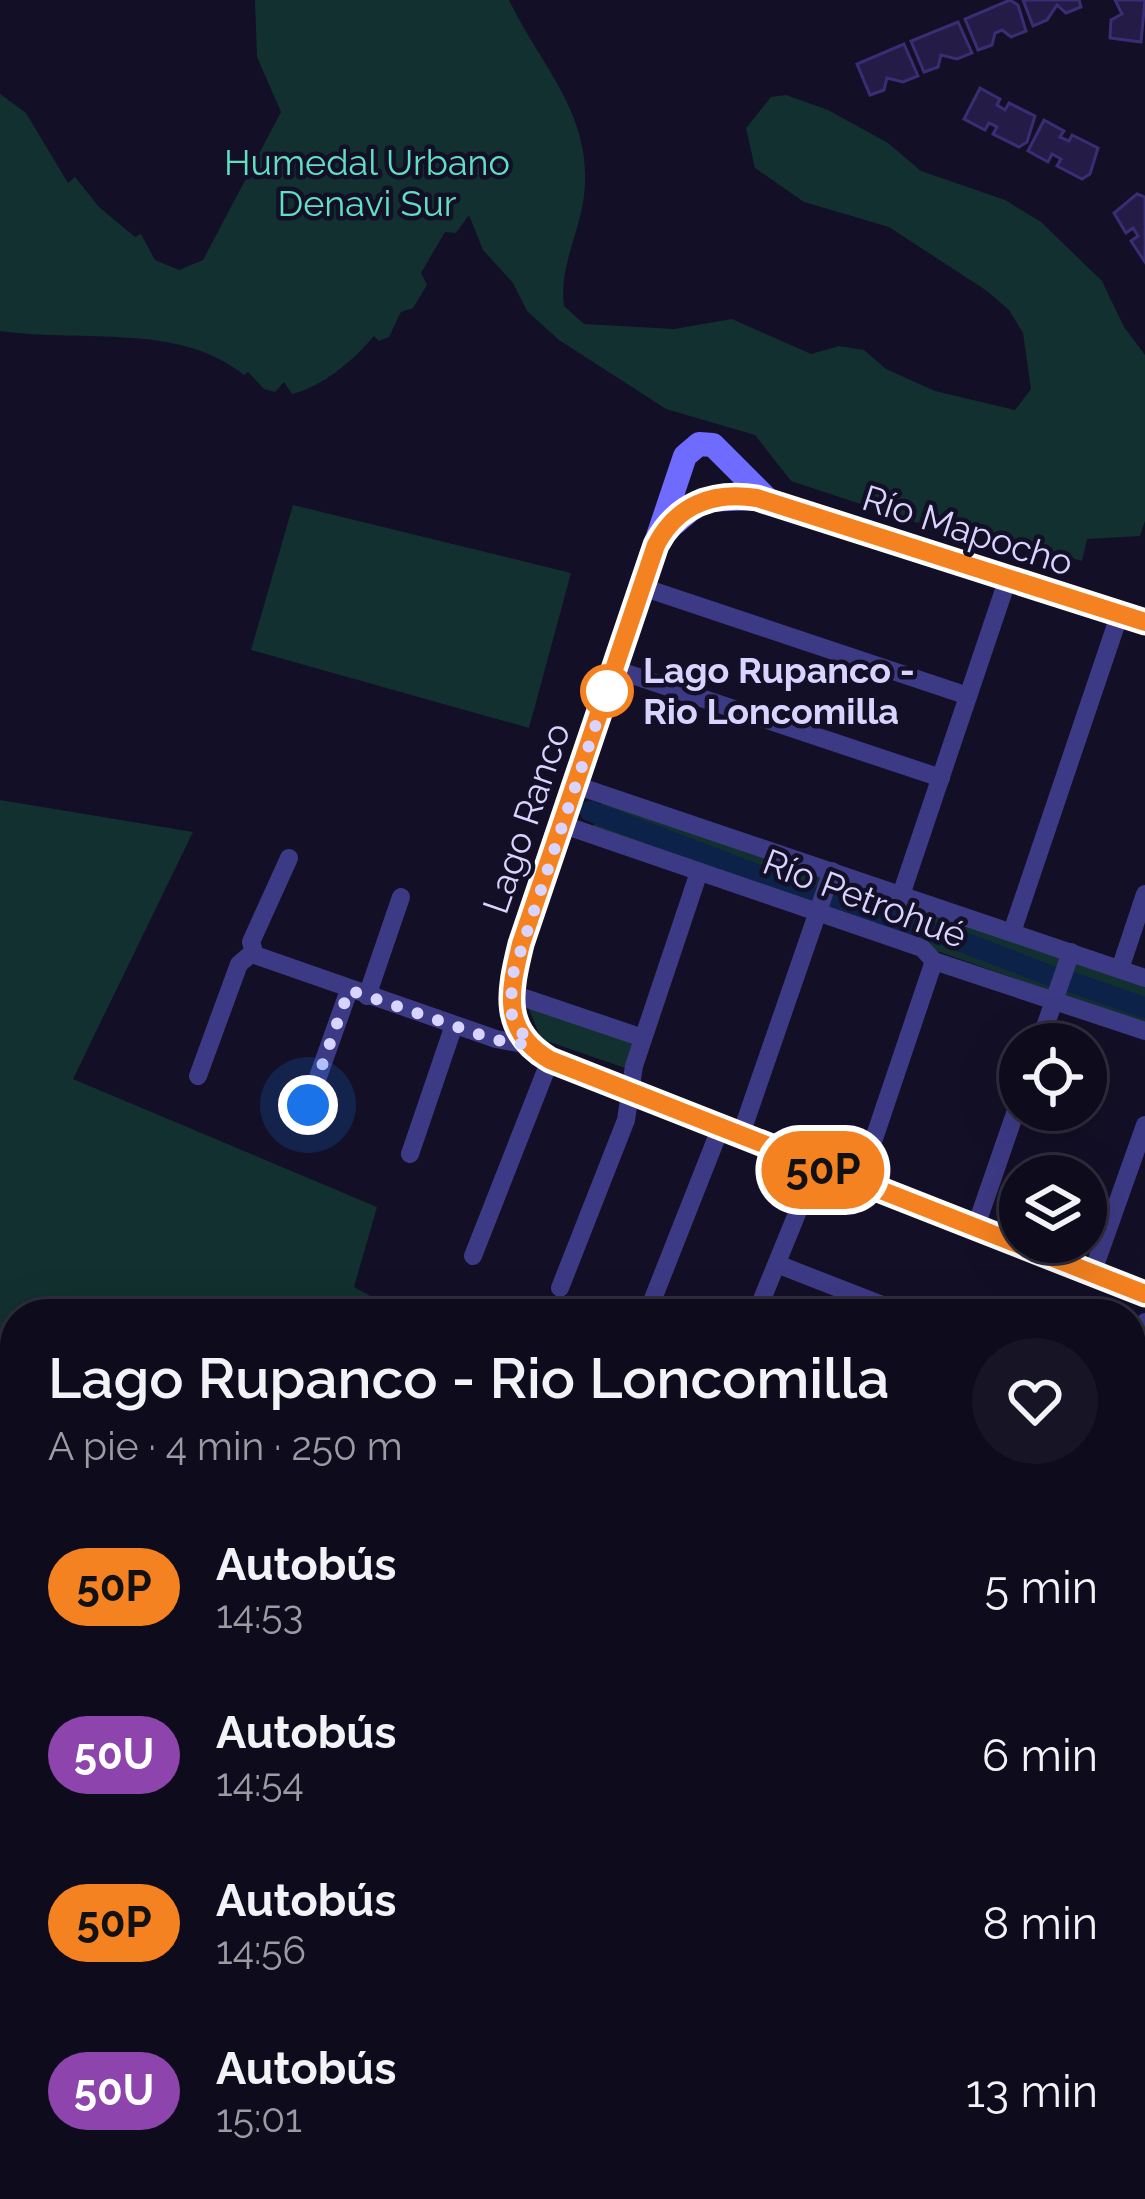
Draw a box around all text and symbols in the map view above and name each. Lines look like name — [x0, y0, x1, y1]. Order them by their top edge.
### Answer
park label: Humedal Urbano Denavi Sur — [224, 141, 510, 224]
street label: Río Mapocho — [858, 476, 1078, 584]
place label: Lago Rupanco - Rio Loncomilla — [643, 649, 915, 732]
marker: Lago Rupanco - Rio Loncomilla — [582, 666, 632, 716]
street label: Lago Ranco — [474, 717, 578, 919]
street label: Río Petrohué — [758, 840, 972, 956]
map controls — [999, 1023, 1107, 1263]
button: locate — [999, 1023, 1107, 1131]
your location — [278, 1075, 338, 1135]
line badge: 50P — [754, 1131, 892, 1209]
text: 50P — [785, 1145, 861, 1194]
button: layers — [999, 1155, 1107, 1263]
button: heart — [972, 1338, 1098, 1464]
text: Lago Rupanco - Rio Loncomilla — [48, 1344, 890, 1411]
text: A pie · 4 min · 250 m — [48, 1423, 403, 1469]
text: Autobús — [216, 1538, 396, 1591]
text: 5 min — [985, 1561, 1098, 1614]
text: 50P — [76, 1562, 152, 1611]
text: 14:53 — [216, 1591, 303, 1637]
text: Autobús — [216, 1706, 396, 1759]
text: 6 min — [982, 1729, 1098, 1782]
text: 50U — [74, 1730, 154, 1779]
text: 14:54 — [216, 1759, 304, 1805]
text: Autobús — [216, 1874, 396, 1927]
text: 8 min — [982, 1897, 1098, 1950]
text: 50P — [76, 1898, 152, 1947]
text: 14:56 — [216, 1927, 306, 1973]
text: Autobús — [216, 2042, 396, 2095]
text: 13 min — [966, 2065, 1098, 2118]
text: 50U — [74, 2066, 154, 2115]
text: 15:01 — [216, 2095, 302, 2141]

